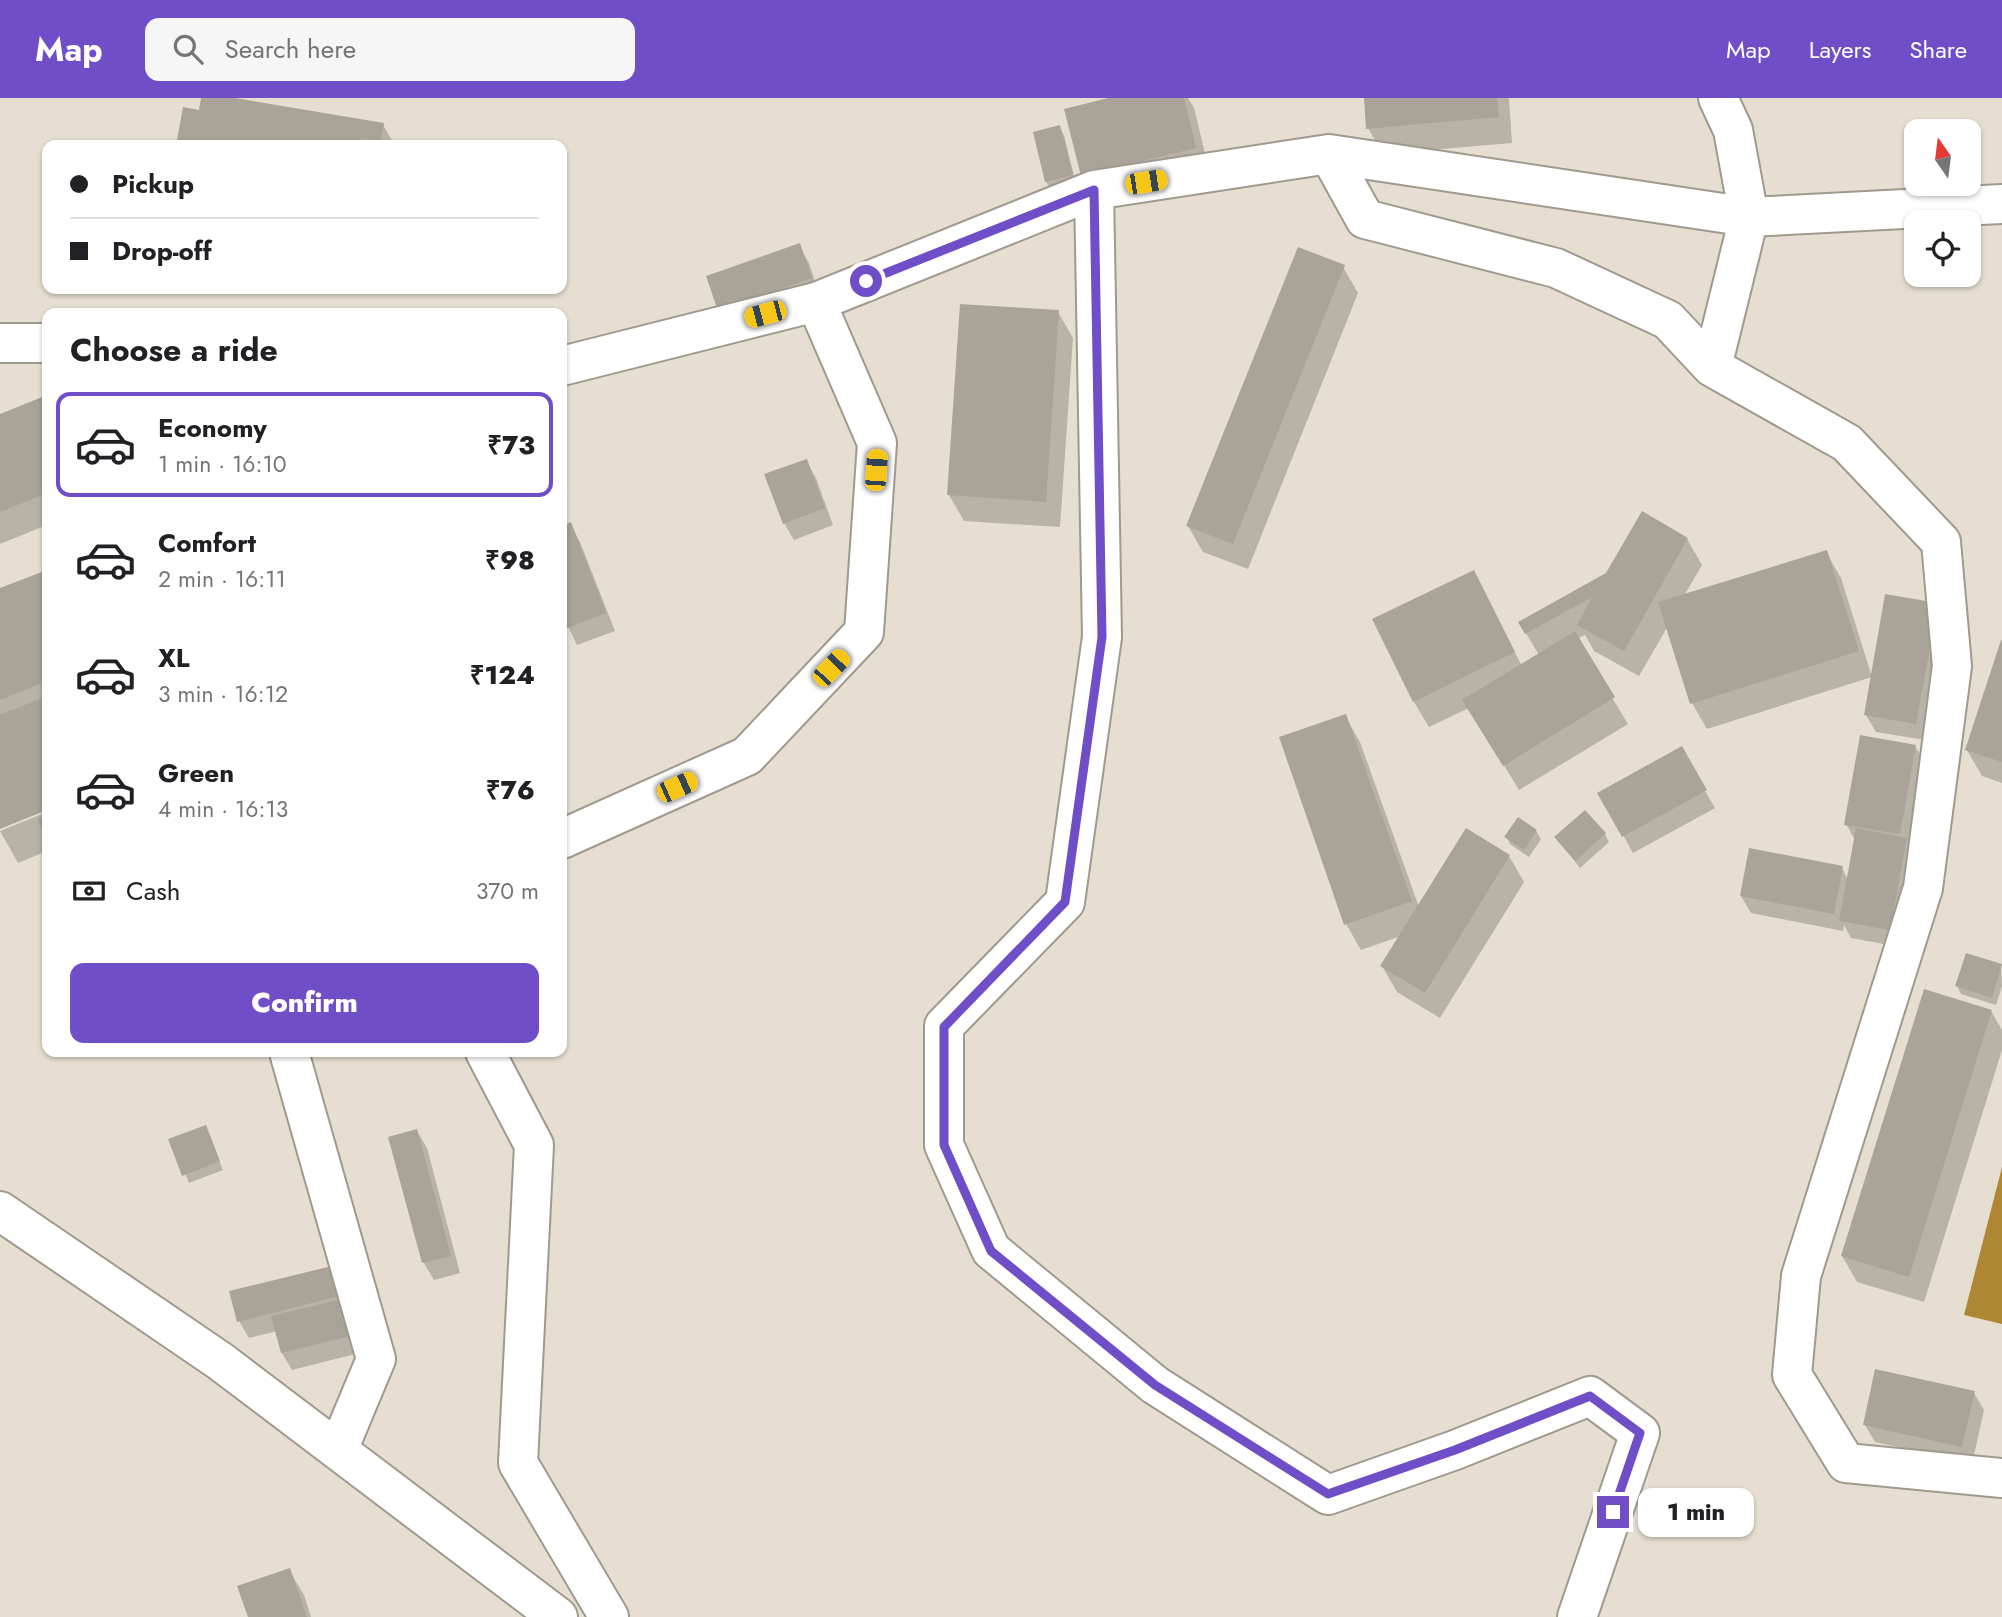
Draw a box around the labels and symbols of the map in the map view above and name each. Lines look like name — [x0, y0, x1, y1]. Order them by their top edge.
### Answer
north arrow — [1904, 119, 1981, 196]
car — [1124, 168, 1169, 196]
route start — [850, 265, 882, 297]
car — [742, 298, 789, 330]
car — [865, 448, 888, 492]
car — [809, 646, 854, 690]
car — [654, 769, 701, 805]
callout: 1 min — [1638, 1488, 1753, 1536]
route end — [1597, 1496, 1629, 1528]

